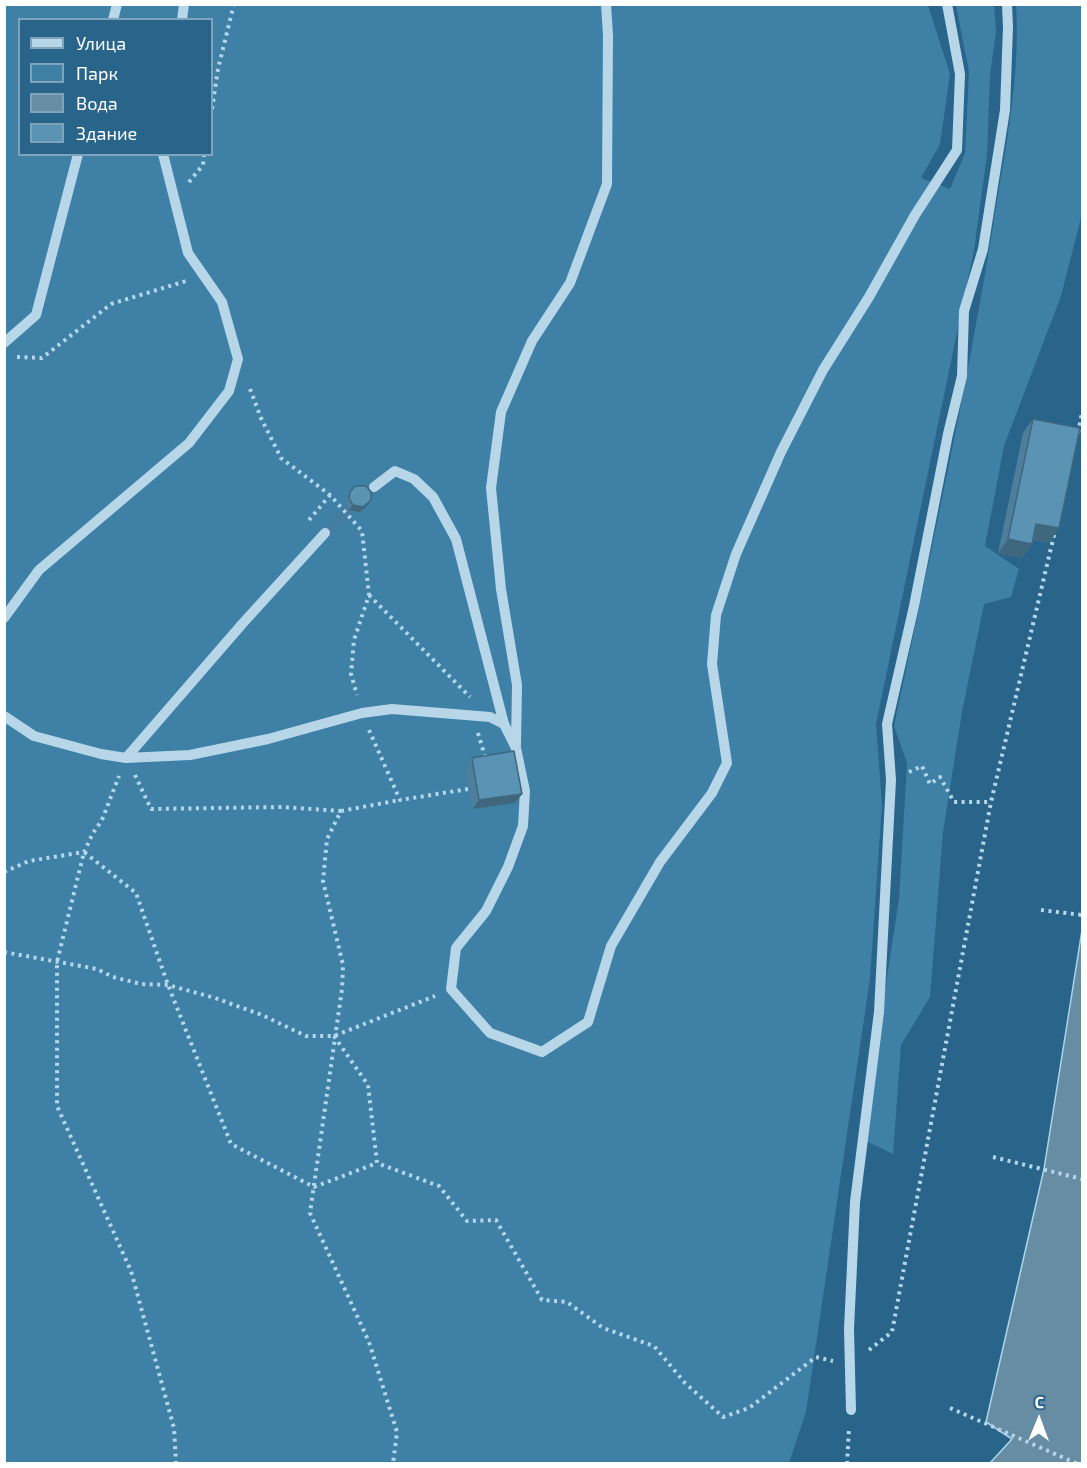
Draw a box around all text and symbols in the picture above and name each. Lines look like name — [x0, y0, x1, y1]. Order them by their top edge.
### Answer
legend — [18, 18, 213, 156]
text: Улица — [76, 32, 126, 54]
text: Парк — [76, 62, 118, 84]
text: Вода — [76, 92, 118, 114]
text: Здание — [76, 122, 137, 144]
north arrow — [1009, 1390, 1069, 1450]
text: С — [1034, 1392, 1044, 1411]

